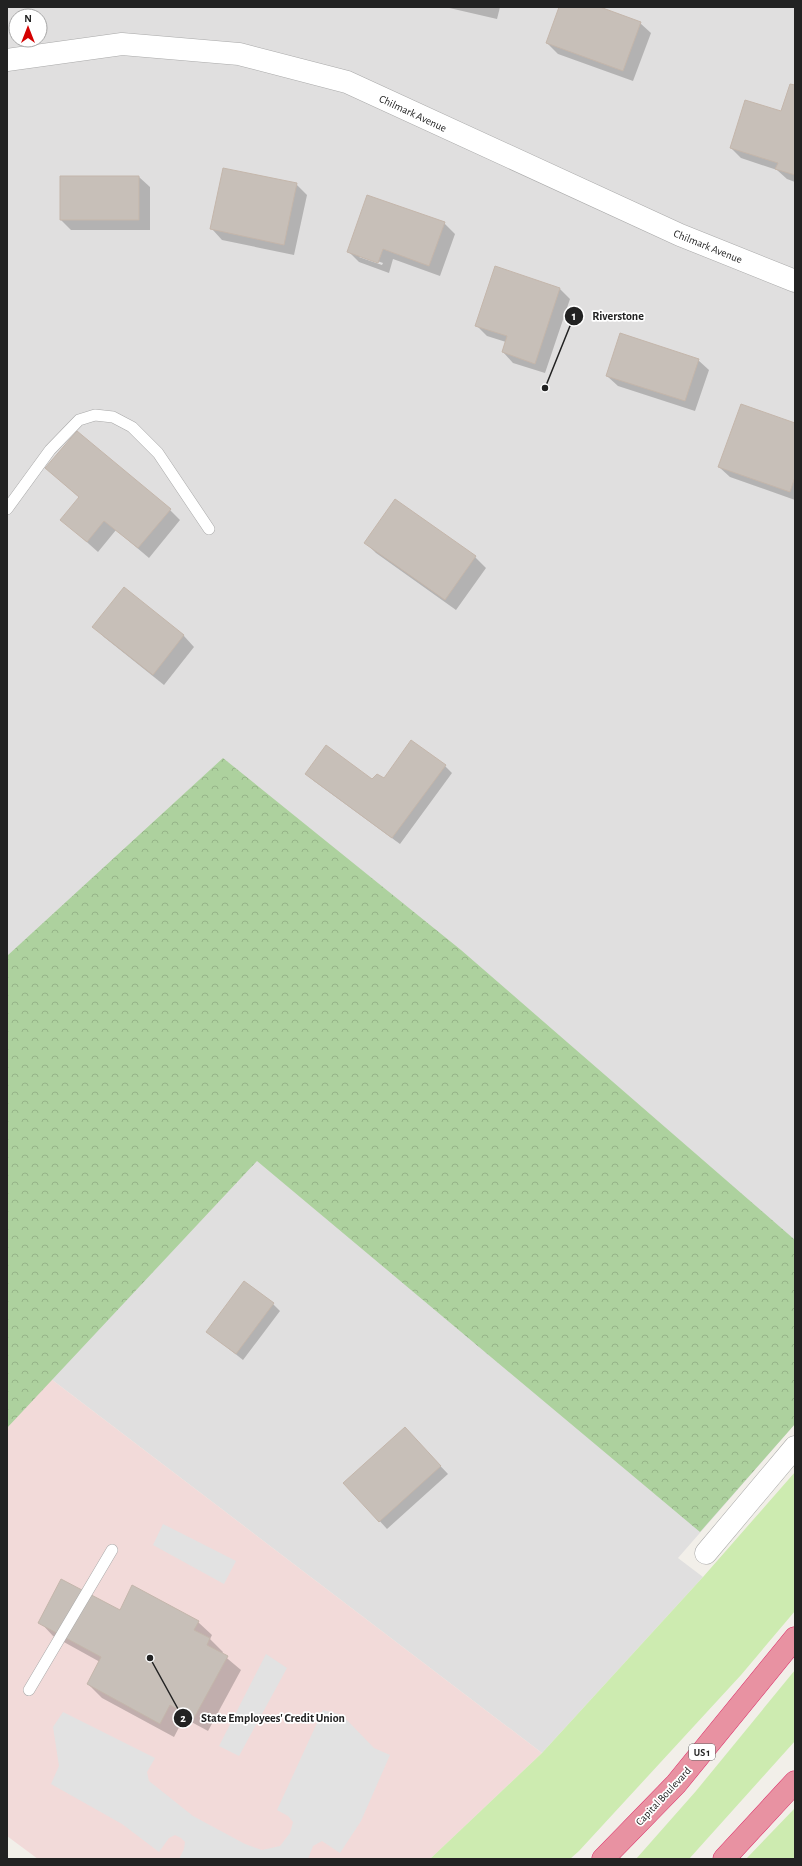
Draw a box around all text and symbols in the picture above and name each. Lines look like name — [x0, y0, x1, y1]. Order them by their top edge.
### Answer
north arrow — [8, 8, 48, 48]
text: N — [24, 13, 32, 24]
street label: Chilmark Avenue — [377, 93, 448, 134]
street label: Chilmark Avenue — [672, 228, 744, 265]
callout: Riverstone — [564, 304, 652, 328]
text: 1 — [572, 310, 576, 322]
text: Riverstone — [592, 310, 644, 322]
callout: State Employees' Credit Union — [173, 1706, 353, 1730]
text: 2 — [180, 1712, 186, 1724]
text: State Employees' Credit Union — [201, 1712, 345, 1725]
road number: US 1 — [689, 1744, 715, 1760]
street label: Capital Boulevard — [634, 1765, 693, 1828]

